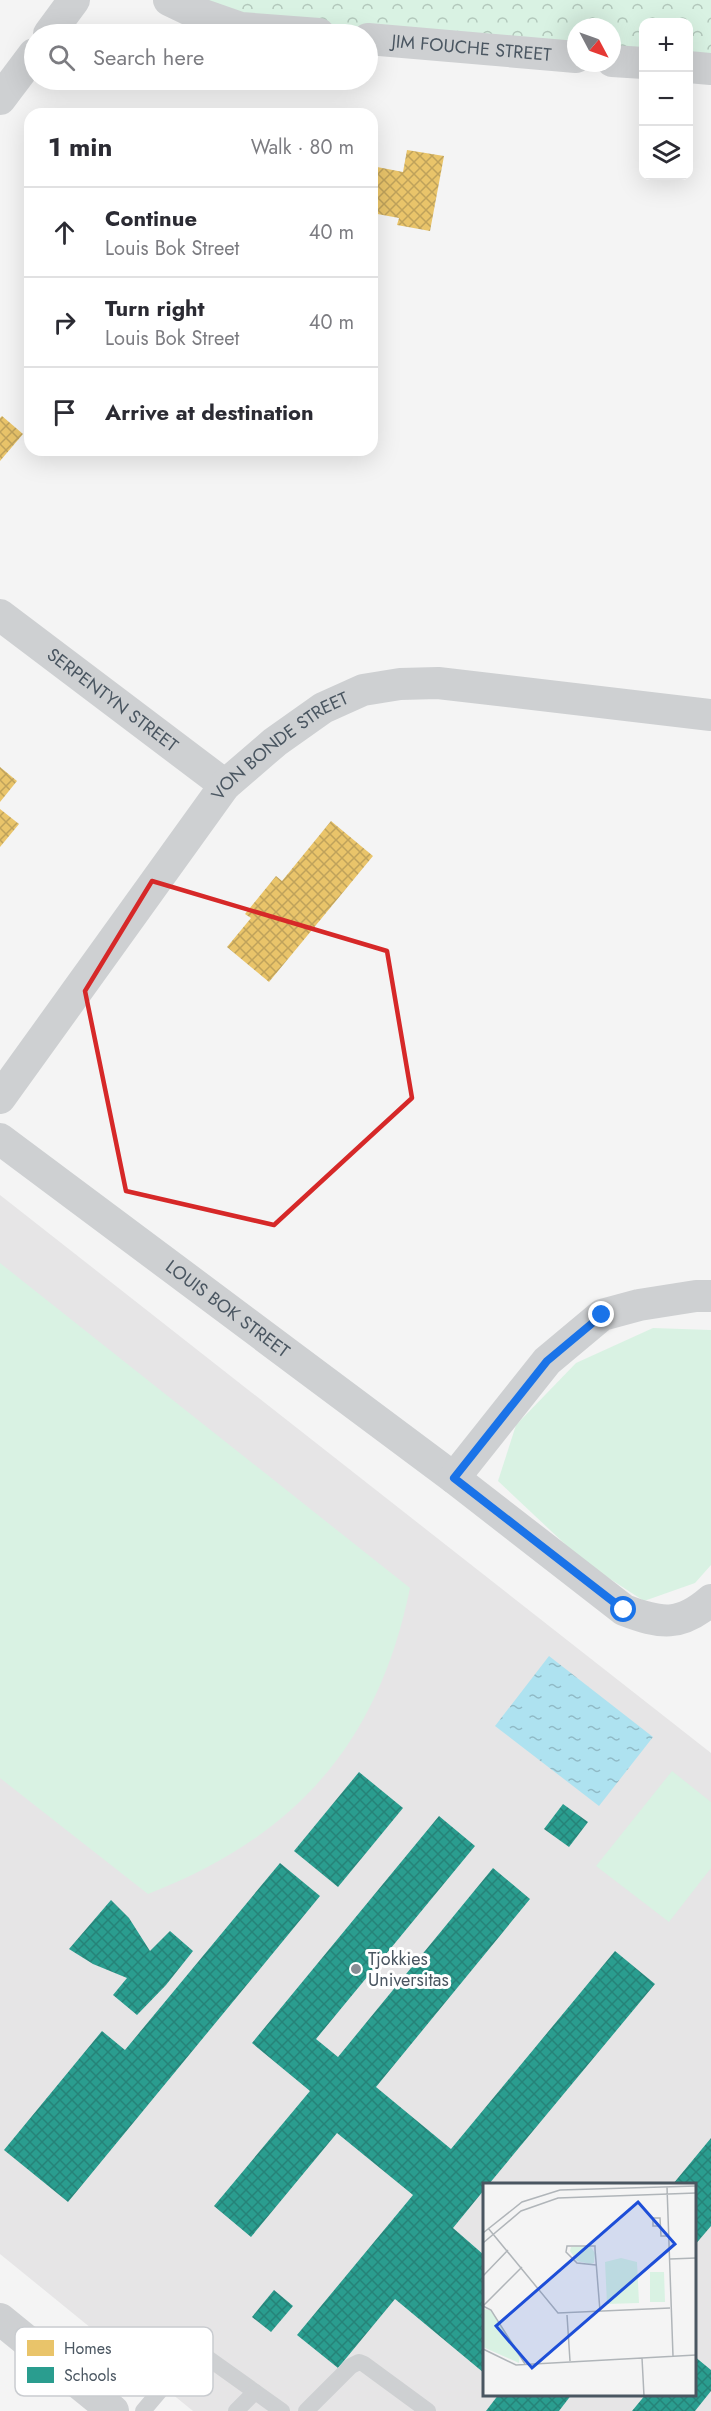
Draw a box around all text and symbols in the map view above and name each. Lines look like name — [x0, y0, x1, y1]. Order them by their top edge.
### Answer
north arrow — [567, 18, 621, 72]
map controls — [639, 18, 693, 180]
button: + — [639, 18, 693, 72]
search box — [24, 24, 378, 90]
street label: JIM FOUCHE STREET — [389, 28, 553, 68]
icon: search — [45, 41, 78, 74]
text: Search here — [93, 41, 204, 73]
button: − — [639, 72, 693, 126]
button: layers — [639, 126, 693, 180]
text: 1 min — [48, 128, 112, 166]
text: Walk · 80 m — [251, 133, 354, 162]
text: Continue — [105, 202, 197, 234]
icon: ahead — [48, 216, 81, 249]
text: 40 m — [309, 218, 354, 247]
text: Louis Bok Street — [105, 234, 239, 263]
text: Turn right — [105, 292, 205, 324]
icon: right — [48, 306, 81, 339]
text: 40 m — [309, 308, 354, 337]
text: Louis Bok Street — [105, 324, 239, 353]
icon: arrive — [48, 396, 81, 429]
text: Arrive at destination — [105, 396, 314, 428]
street label: SERPENTYN STREET — [41, 642, 184, 759]
street label: VON BONDE STREET — [205, 685, 353, 806]
street label: LOUIS BOK STREET — [160, 1254, 296, 1364]
route end — [588, 1301, 614, 1327]
route start — [610, 1596, 636, 1622]
place label: Tjokkies Universitas — [368, 1946, 449, 1993]
marker: Tjokkies Universitas — [349, 1962, 363, 1976]
inset map — [483, 2183, 696, 2396]
legend — [15, 2327, 213, 2396]
text: Homes — [64, 2337, 111, 2360]
text: Schools — [64, 2364, 116, 2387]

